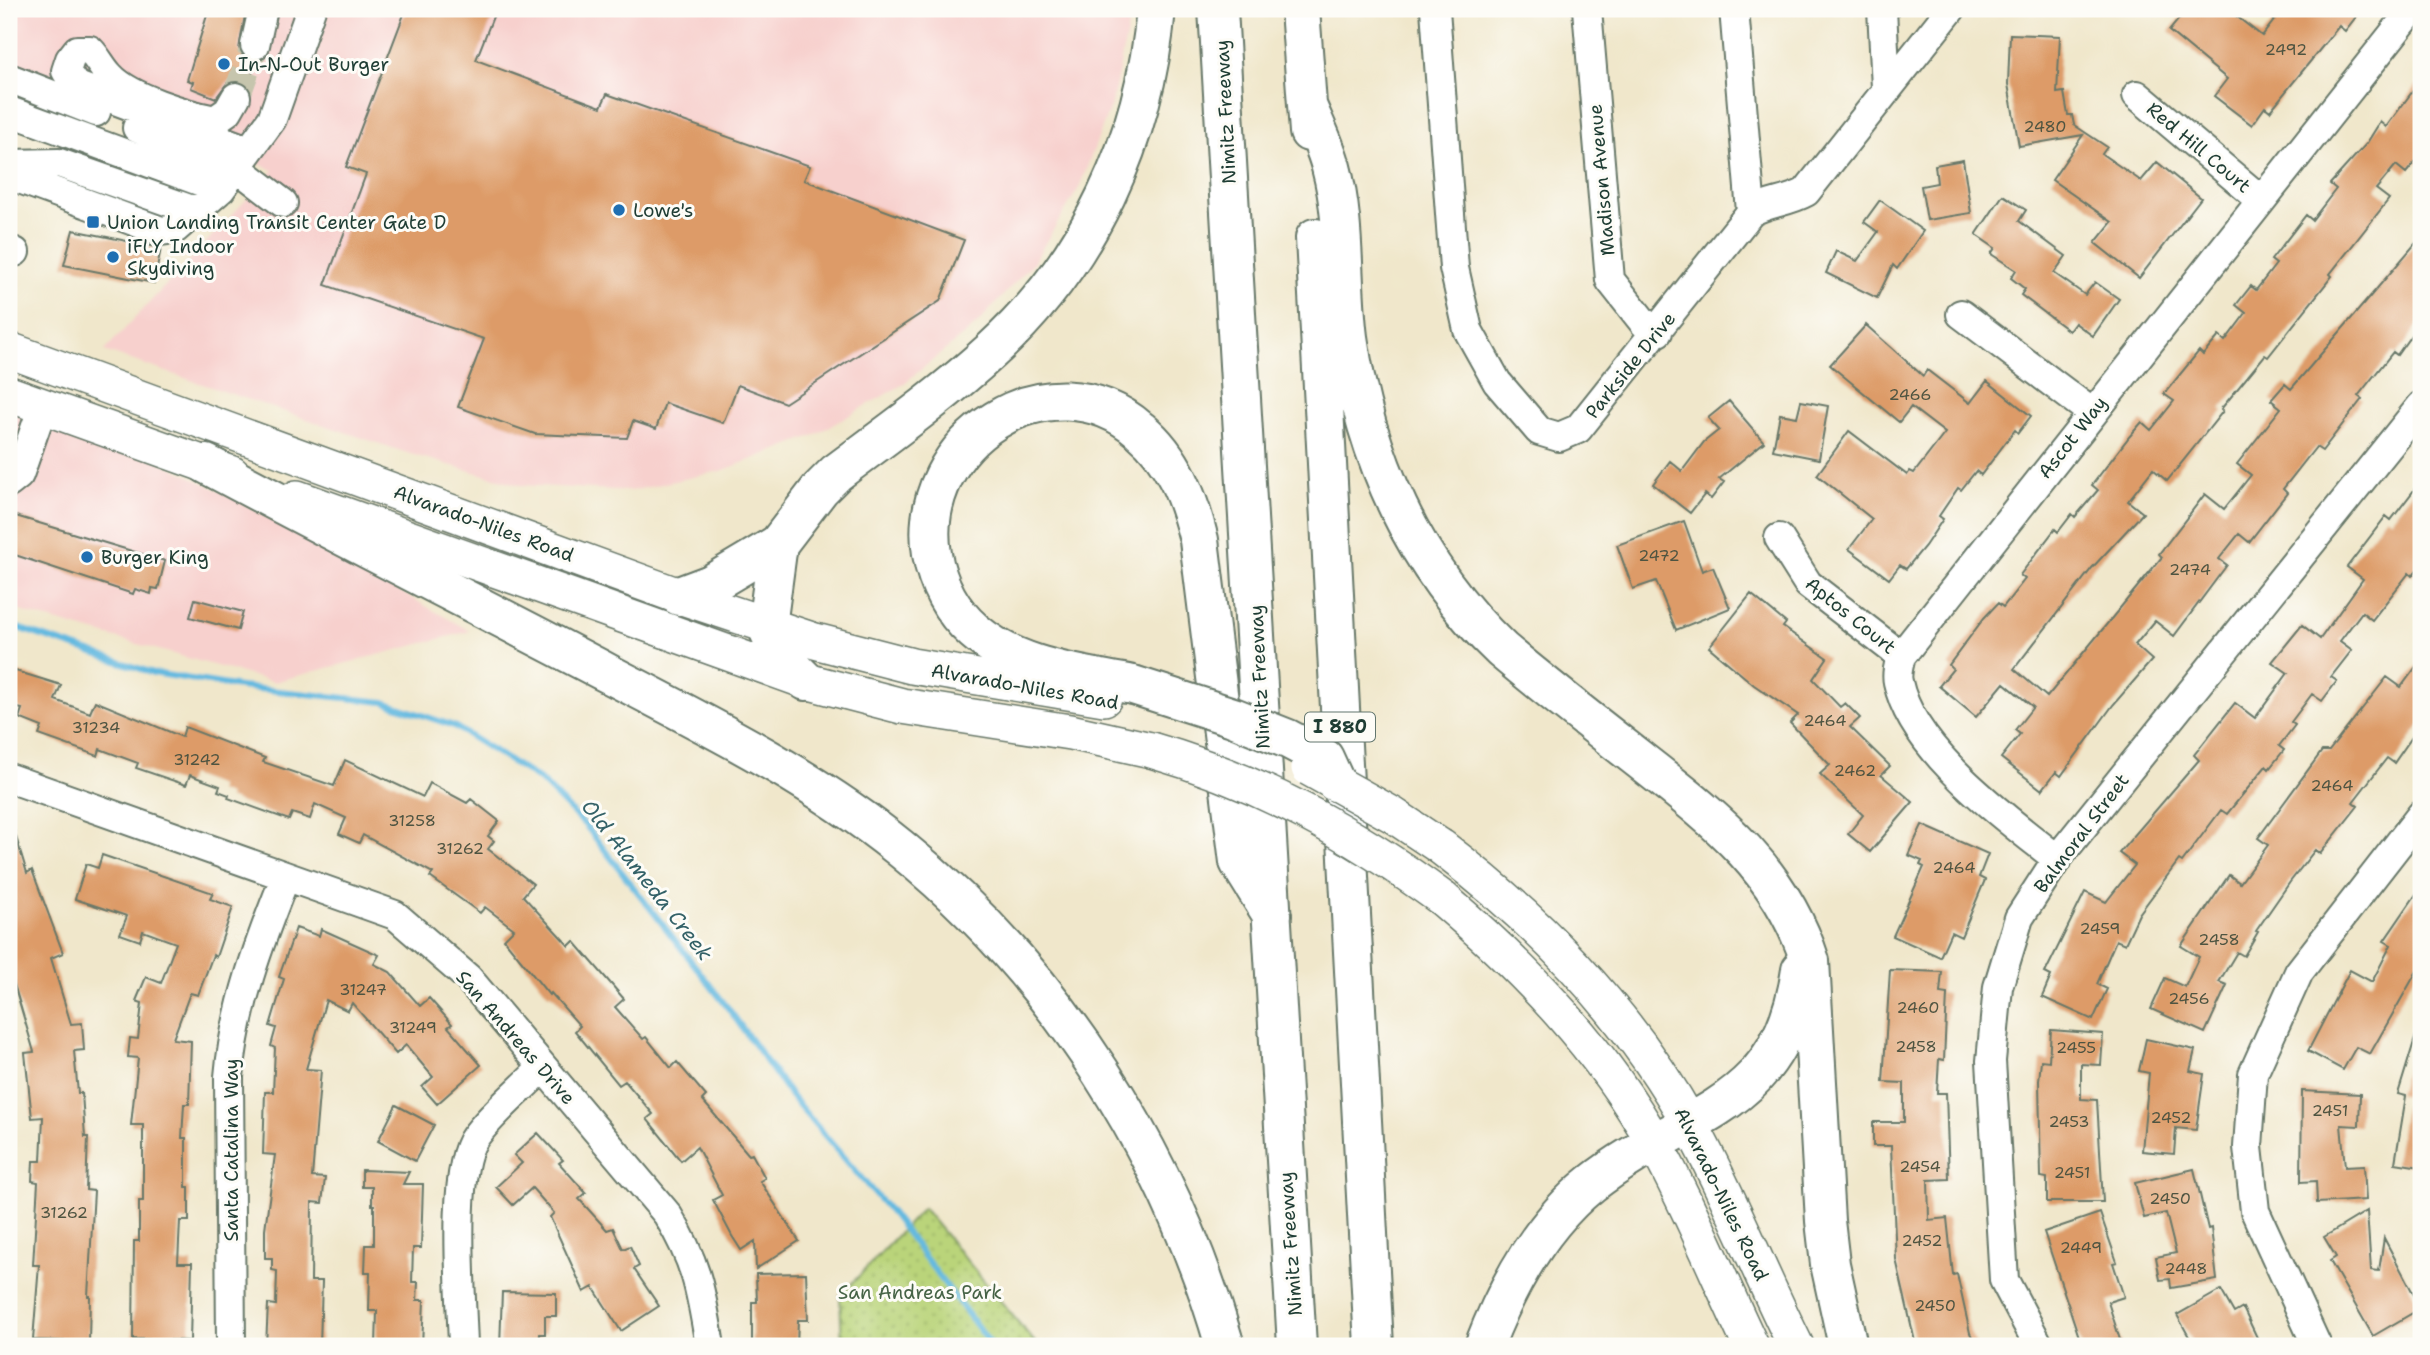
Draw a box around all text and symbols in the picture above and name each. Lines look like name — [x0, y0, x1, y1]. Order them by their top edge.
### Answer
street label: Nimitz Freeway — [1209, 39, 1242, 185]
house number: 2492 — [2265, 39, 2307, 60]
place label: In-N-Out Burger — [238, 52, 389, 77]
marker: In-N-Out Burger — [216, 56, 232, 72]
street label: Red Hill Court — [2141, 96, 2256, 198]
street label: Madison Avenue — [1582, 103, 1621, 257]
house number: 2480 — [2023, 116, 2067, 137]
place label: Lowe's — [633, 198, 693, 223]
marker: Lowe's — [611, 202, 627, 218]
place label: Union Landing Transit Center Gate D — [107, 210, 446, 235]
marker: Union Landing Transit Center Gate D — [85, 214, 101, 230]
place label: iFLY Indoor Skydiving — [127, 234, 235, 281]
marker: iFLY Indoor Skydiving — [105, 249, 121, 265]
street label: Parkside Drive — [1580, 307, 1681, 424]
house number: 2466 — [1888, 384, 1932, 405]
street label: Ascot Way — [2032, 391, 2112, 484]
street label: Alvarado-Niles Road — [390, 479, 577, 568]
place label: Burger King — [101, 545, 209, 570]
house number: 2472 — [1638, 545, 1680, 566]
marker: Burger King — [79, 549, 95, 565]
house number: 2474 — [2169, 559, 2211, 580]
street label: Aptos Court — [1800, 571, 1901, 660]
street label: Nimitz Freeway — [1243, 604, 1276, 750]
street label: Alvarado-Niles Road — [929, 658, 1121, 715]
house number: 2464 — [1804, 710, 1846, 731]
road number: I 880 — [1305, 712, 1375, 742]
house number: 31234 — [72, 717, 120, 738]
house number: 31242 — [173, 749, 221, 770]
house number: 2462 — [1834, 760, 1876, 781]
street label: Balmoral Street — [2028, 768, 2135, 898]
house number: 2464 — [2311, 775, 2353, 796]
water label: Old Alameda Creek — [575, 793, 719, 967]
house number: 31258 — [388, 810, 436, 831]
house number: 31262 — [436, 838, 484, 859]
house number: 2464 — [1933, 857, 1975, 878]
house number: 2459 — [2079, 918, 2121, 939]
house number: 2458 — [2198, 929, 2240, 950]
street label: San Andreas Drive — [450, 965, 581, 1110]
house number: 31247 — [339, 979, 387, 1000]
house number: 2456 — [2168, 988, 2210, 1009]
house number: 2460 — [1896, 997, 1940, 1018]
house number: 31249 — [389, 1017, 437, 1038]
house number: 2458 — [1895, 1036, 1937, 1057]
house number: 2455 — [2056, 1037, 2096, 1058]
street label: Santa Catalina Way — [219, 1059, 244, 1241]
house number: 2451 — [2312, 1100, 2348, 1121]
street label: Alvarado-Niles Road — [1669, 1103, 1774, 1285]
house number: 2452 — [2150, 1107, 2192, 1128]
house number: 2453 — [2048, 1111, 2090, 1132]
house number: 2454 — [1899, 1156, 1941, 1177]
house number: 2451 — [2054, 1162, 2090, 1183]
street label: Nimitz Freeway — [1273, 1171, 1308, 1317]
house number: 2450 — [2149, 1188, 2191, 1209]
house number: 31262 — [40, 1202, 88, 1223]
house number: 2452 — [1901, 1230, 1943, 1251]
house number: 2449 — [2060, 1237, 2102, 1258]
house number: 2448 — [2165, 1258, 2207, 1279]
park label: San Andreas Park — [838, 1280, 1002, 1305]
house number: 2450 — [1914, 1295, 1956, 1316]

